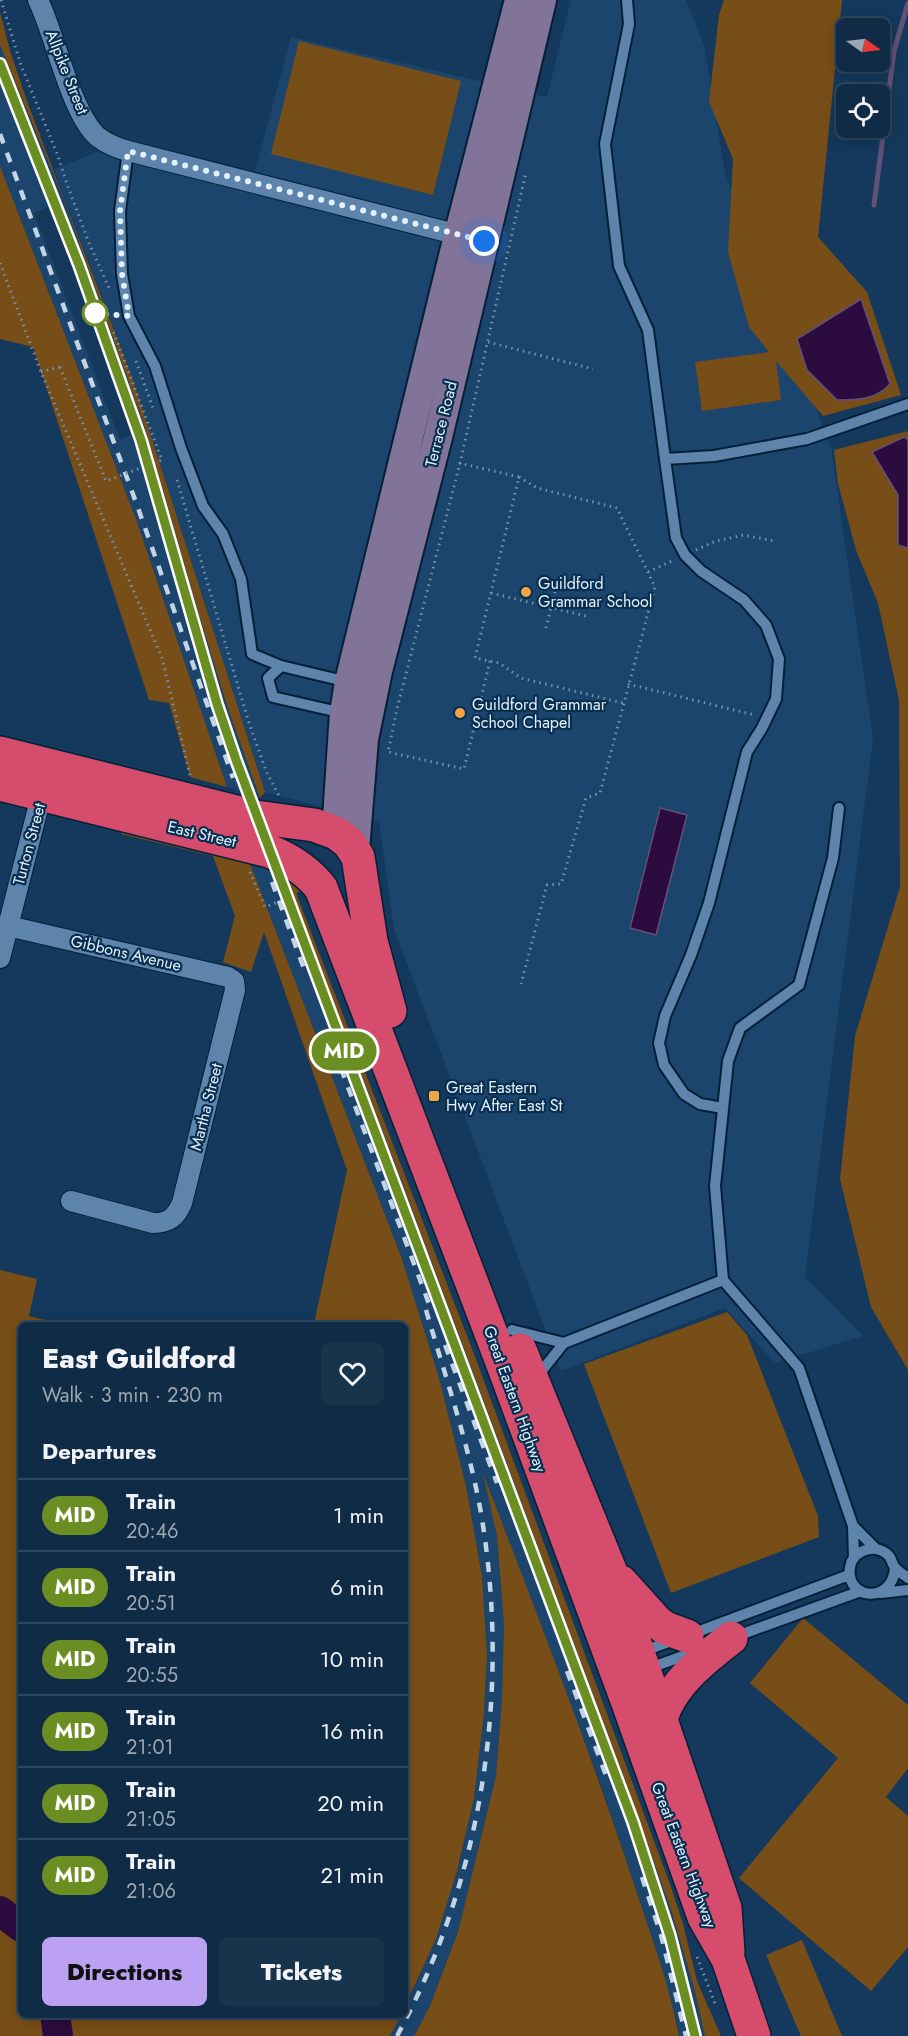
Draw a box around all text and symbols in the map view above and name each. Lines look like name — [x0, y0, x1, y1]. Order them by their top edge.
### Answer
north arrow — [836, 18, 890, 72]
map controls — [836, 18, 890, 138]
street label: Allpike Street — [40, 26, 94, 118]
button: locate — [836, 84, 890, 138]
your location — [469, 226, 499, 256]
unlabelled marker — [82, 300, 108, 326]
street label: Terrace Road — [419, 379, 463, 469]
place label: Guildford Grammar School — [538, 572, 653, 613]
marker: Guildford Grammar School — [519, 585, 533, 599]
place label: Guildford Grammar School Chapel — [472, 693, 607, 734]
marker: Guildford Grammar School Chapel — [453, 706, 467, 720]
street label: Turton Street — [7, 800, 51, 888]
street label: East Street — [165, 815, 239, 853]
street label: Gibbons Avenue — [68, 929, 184, 977]
line badge: MID — [310, 1032, 379, 1070]
text: MID — [324, 1036, 364, 1066]
street label: Martha Street — [184, 1061, 228, 1153]
place label: Great Eastern Hwy After East St — [446, 1076, 562, 1117]
marker: Great Eastern Hwy After East St — [427, 1089, 441, 1103]
street label: Great Eastern Highway — [478, 1322, 553, 1476]
text: East Guildford — [42, 1338, 236, 1379]
button: heart — [321, 1342, 384, 1405]
text: Walk · 3 min · 230 m — [42, 1381, 223, 1410]
text: Departures — [42, 1435, 156, 1467]
text: Train — [126, 1485, 176, 1517]
text: 1 min — [333, 1499, 384, 1531]
text: MID — [55, 1500, 95, 1530]
text: 20:46 — [126, 1517, 179, 1546]
text: Train — [126, 1557, 176, 1589]
text: 6 min — [330, 1571, 384, 1603]
text: MID — [55, 1572, 95, 1602]
text: 20:51 — [126, 1589, 176, 1618]
text: Train — [126, 1629, 176, 1661]
text: 10 min — [320, 1643, 384, 1675]
text: MID — [55, 1644, 95, 1674]
text: 20:55 — [126, 1661, 178, 1690]
text: Train — [126, 1701, 176, 1733]
text: 16 min — [320, 1715, 384, 1747]
text: MID — [55, 1716, 95, 1746]
text: 21:01 — [126, 1733, 173, 1762]
text: Train — [126, 1773, 176, 1805]
street label: Great Eastern Highway — [646, 1779, 723, 1932]
text: 20 min — [317, 1787, 384, 1819]
text: MID — [55, 1788, 95, 1818]
text: 21:05 — [126, 1805, 176, 1834]
text: Train — [126, 1845, 176, 1877]
text: 21 min — [321, 1859, 384, 1891]
text: MID — [55, 1860, 95, 1890]
text: 21:06 — [126, 1877, 176, 1906]
button: Directions — [42, 1937, 207, 2006]
button: Tickets — [219, 1937, 384, 2006]

